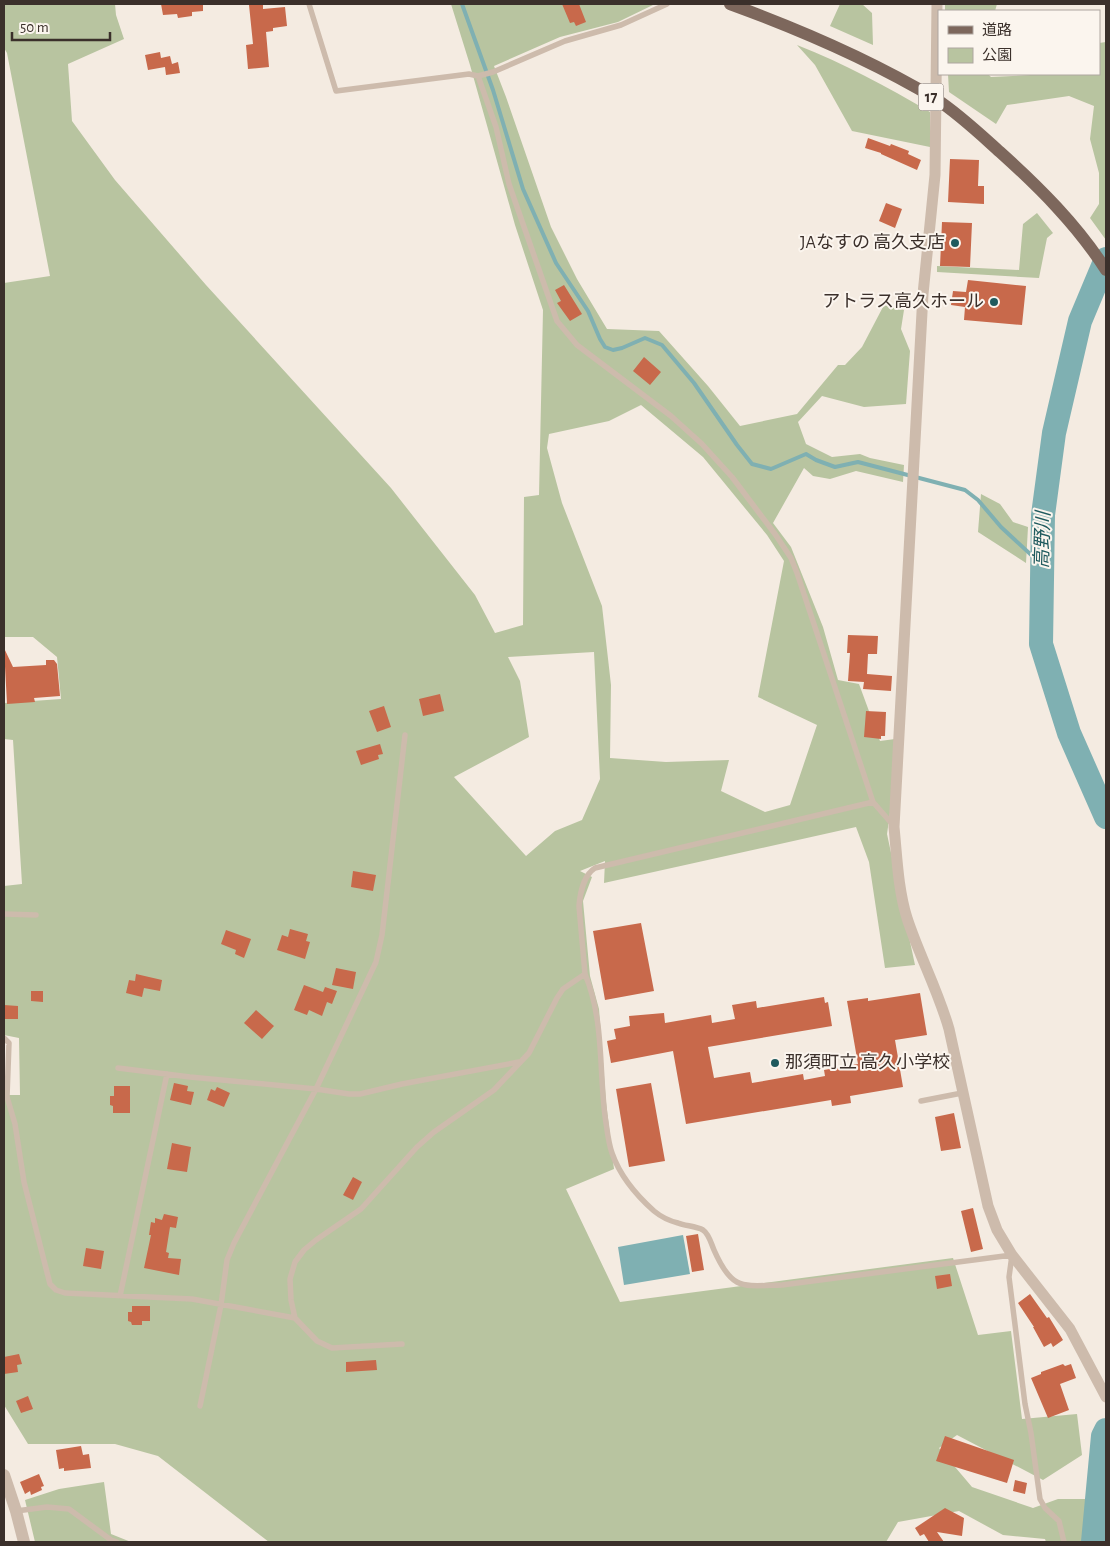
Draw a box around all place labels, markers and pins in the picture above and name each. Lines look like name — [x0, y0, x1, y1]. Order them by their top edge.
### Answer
place label: JAなすの 高久支店 — [800, 232, 945, 252]
marker: JAなすの 高久支店 — [949, 237, 961, 249]
place label: アトラス高久ホール — [822, 291, 984, 311]
marker: アトラス高久ホール — [988, 296, 1000, 308]
place label: 那須町立 高久小学校 — [785, 1052, 950, 1072]
marker: 那須町立 高久小学校 — [769, 1057, 781, 1069]

